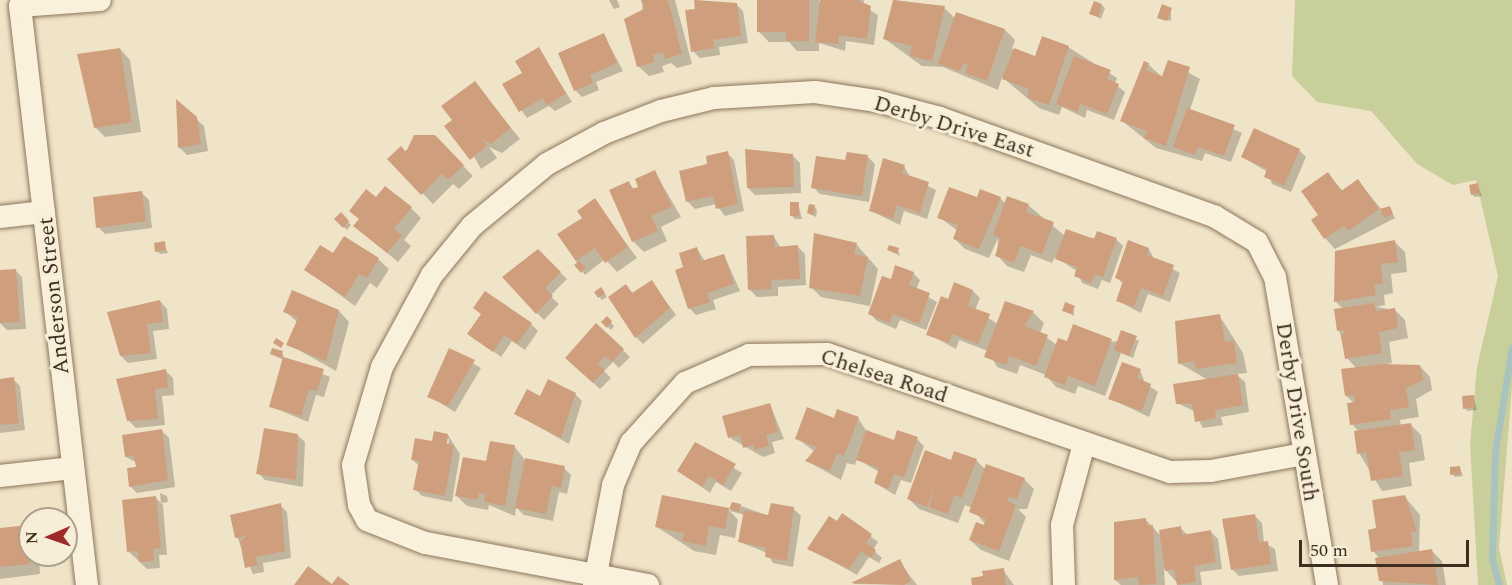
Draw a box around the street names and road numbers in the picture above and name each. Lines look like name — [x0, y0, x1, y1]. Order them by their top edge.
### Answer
street label: Derby Drive East — [871, 90, 1037, 164]
street label: Anderson Street — [33, 216, 75, 376]
street label: Derby Drive South — [1270, 320, 1324, 504]
street label: Chelsea Road — [817, 343, 951, 409]

